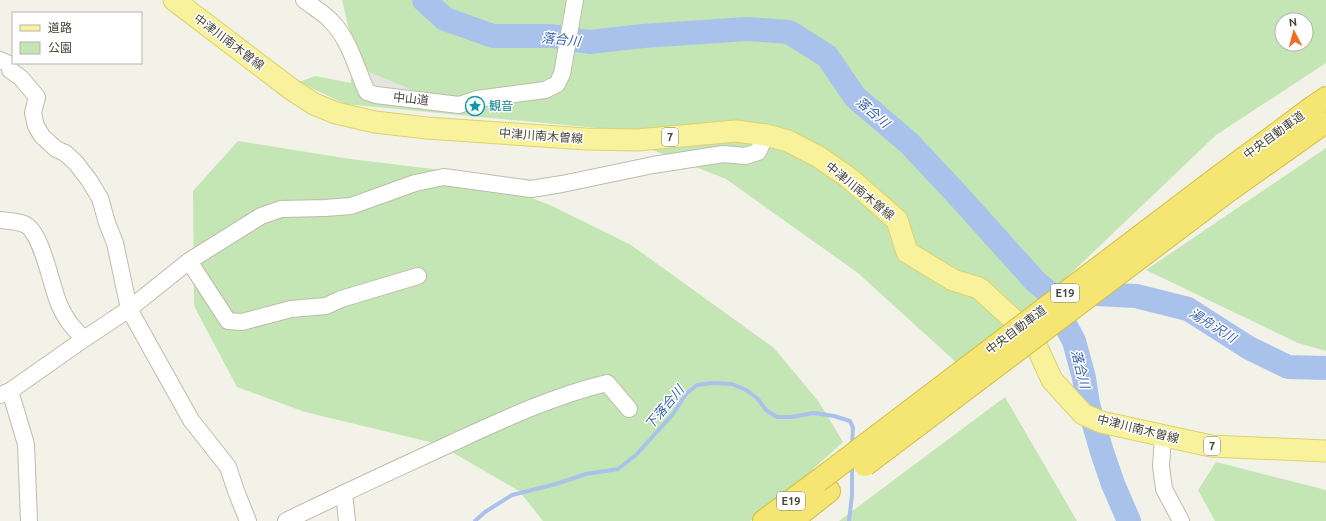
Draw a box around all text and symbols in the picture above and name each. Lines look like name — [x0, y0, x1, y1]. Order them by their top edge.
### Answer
street label: 中津川南木曽線 — [192, 11, 267, 72]
legend — [12, 12, 142, 64]
north arrow — [1274, 12, 1314, 52]
text: N — [1288, 16, 1298, 28]
text: 道路 — [48, 21, 72, 34]
water label: 落合川 — [541, 30, 583, 48]
text: 公園 — [48, 41, 72, 54]
street label: 中山道 — [392, 90, 430, 107]
water label: 落合川 — [854, 94, 894, 131]
place icon: 観音 — [464, 95, 486, 117]
place label: 観音 — [489, 99, 513, 112]
street label: 中央自動車道 — [1241, 108, 1307, 161]
street label: 中津川南木曽線 — [499, 126, 583, 145]
road number: 7 — [662, 128, 678, 146]
street label: 中津川南木曽線 — [824, 159, 897, 222]
road number: E19 — [1051, 284, 1079, 302]
street label: 中央自動車道 — [983, 303, 1048, 356]
water label: 湯舟沢川 — [1187, 305, 1240, 346]
water label: 落合川 — [1069, 348, 1093, 392]
water label: 下落合川 — [642, 381, 687, 431]
street label: 中津川南木曽線 — [1096, 412, 1180, 445]
road number: 7 — [1204, 437, 1220, 455]
road number: E19 — [777, 492, 805, 510]

